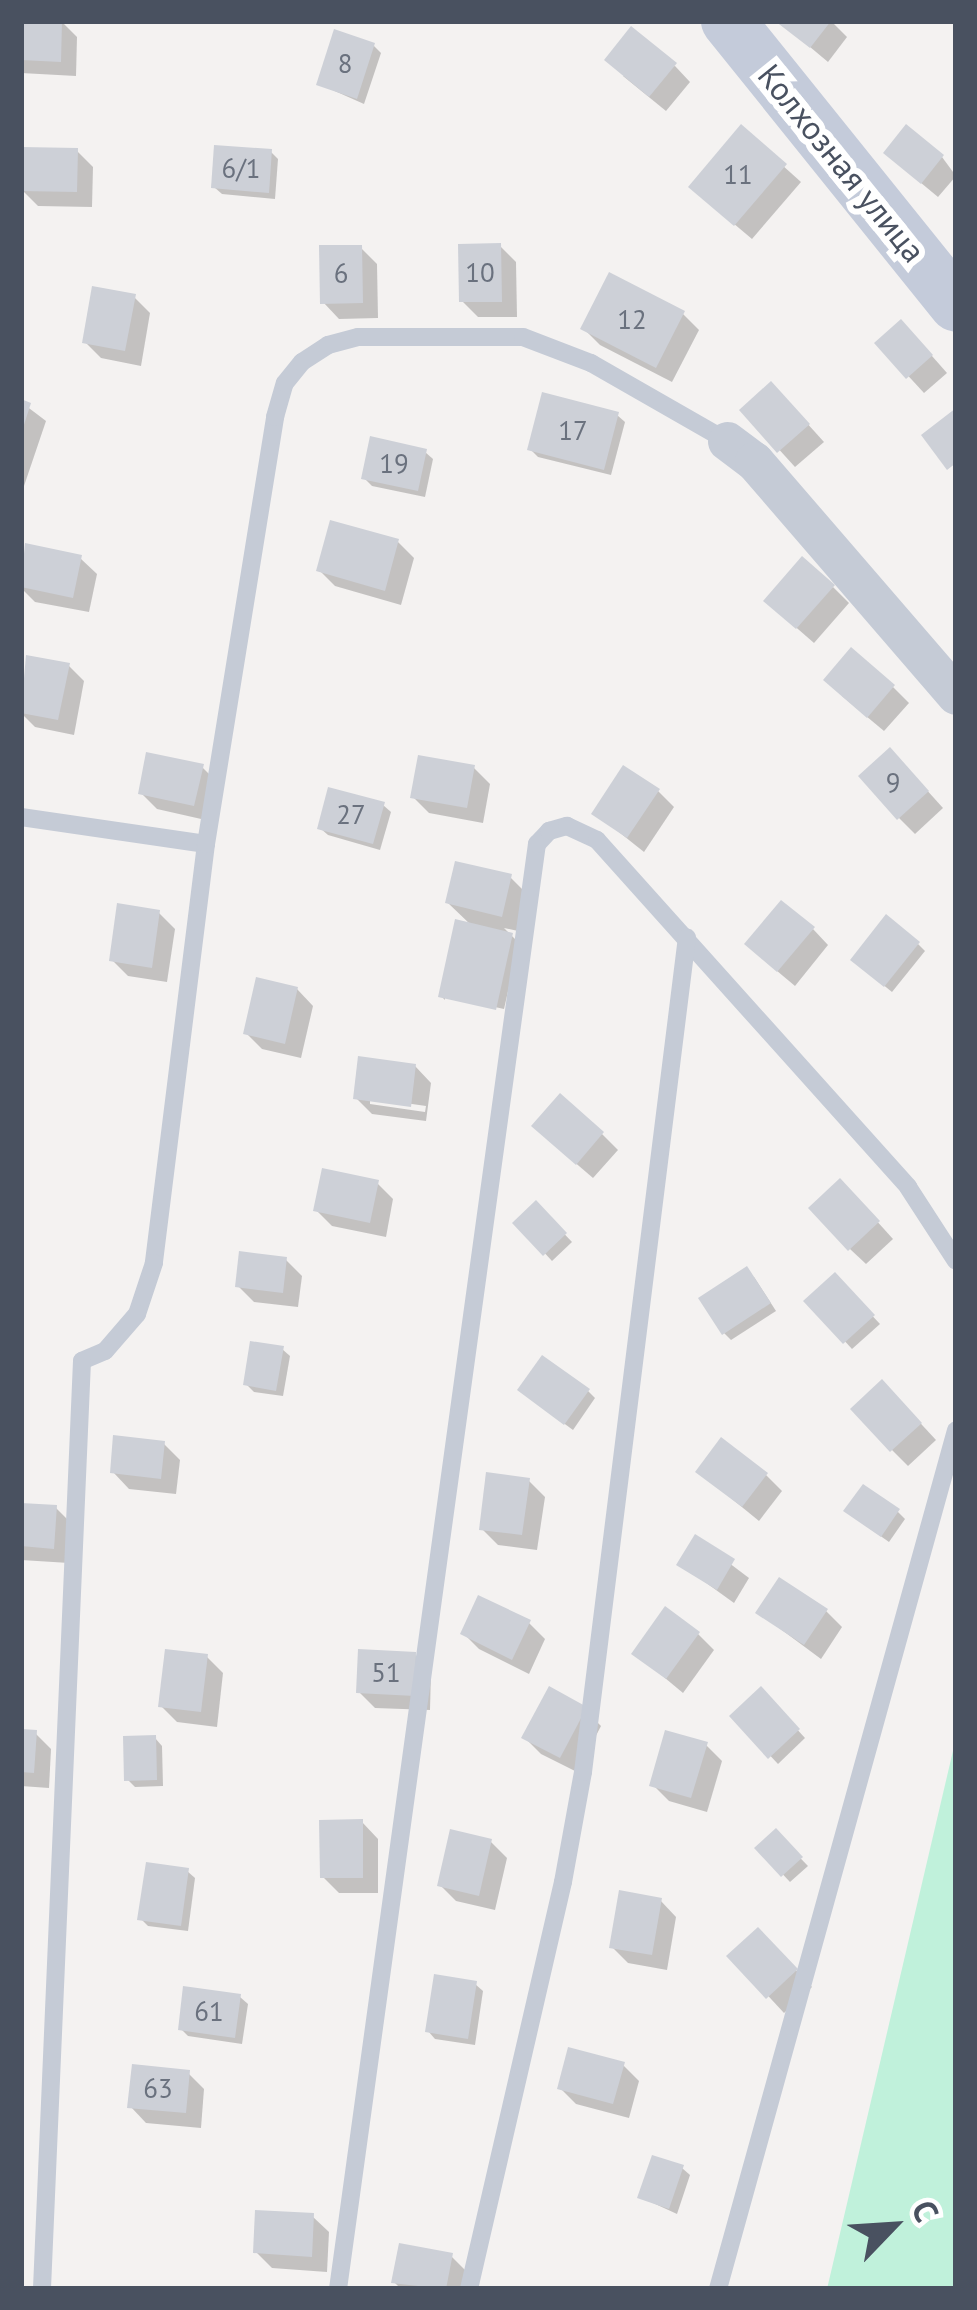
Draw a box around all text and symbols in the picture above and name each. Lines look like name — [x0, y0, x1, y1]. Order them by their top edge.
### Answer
house number: 8 — [338, 48, 352, 80]
street label: Колхозная улица — [750, 56, 934, 270]
house number: 6/1 — [222, 153, 260, 185]
house number: 11 — [723, 159, 753, 191]
house number: 10 — [465, 257, 495, 289]
house number: 6 — [334, 258, 348, 290]
house number: 12 — [617, 304, 647, 336]
house number: 17 — [558, 415, 588, 447]
house number: 19 — [379, 448, 409, 480]
house number: 9 — [886, 767, 900, 799]
house number: 27 — [336, 799, 366, 831]
house number: 51 — [371, 1657, 401, 1689]
house number: 61 — [194, 1996, 224, 2028]
house number: 63 — [143, 2073, 173, 2105]
north arrow — [833, 2166, 953, 2286]
text: С — [903, 2193, 949, 2228]

